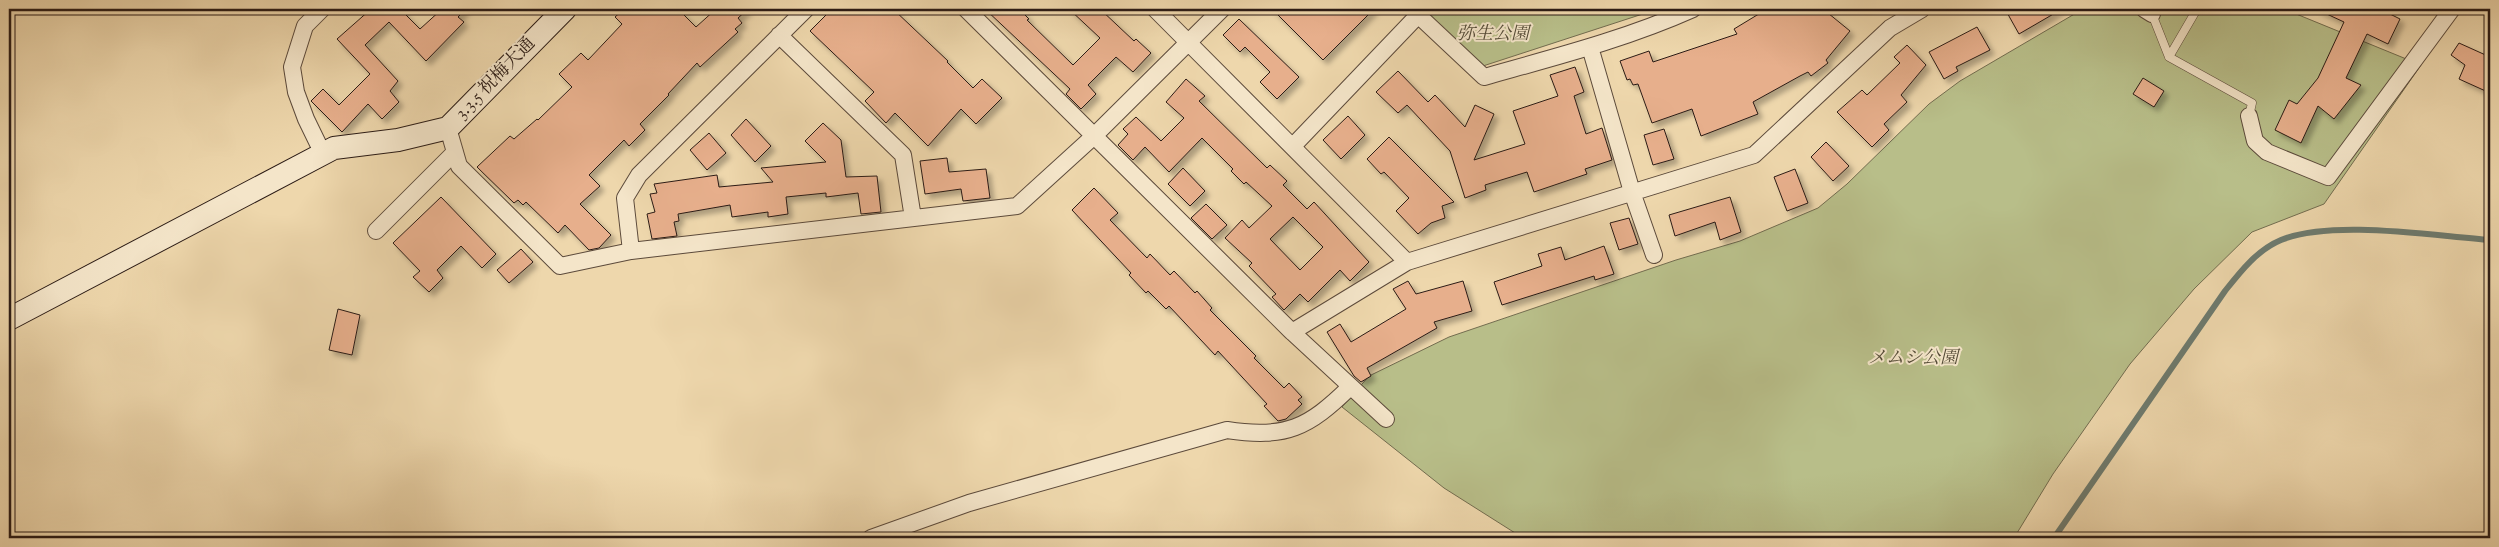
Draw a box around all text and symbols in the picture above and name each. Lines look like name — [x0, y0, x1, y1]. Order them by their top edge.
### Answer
park label: 弥生公園 — [1457, 22, 1532, 48]
street label: 3.3.5 祝梅大通 — [450, 32, 542, 126]
park label: メムシ公園 — [1868, 346, 1961, 372]

